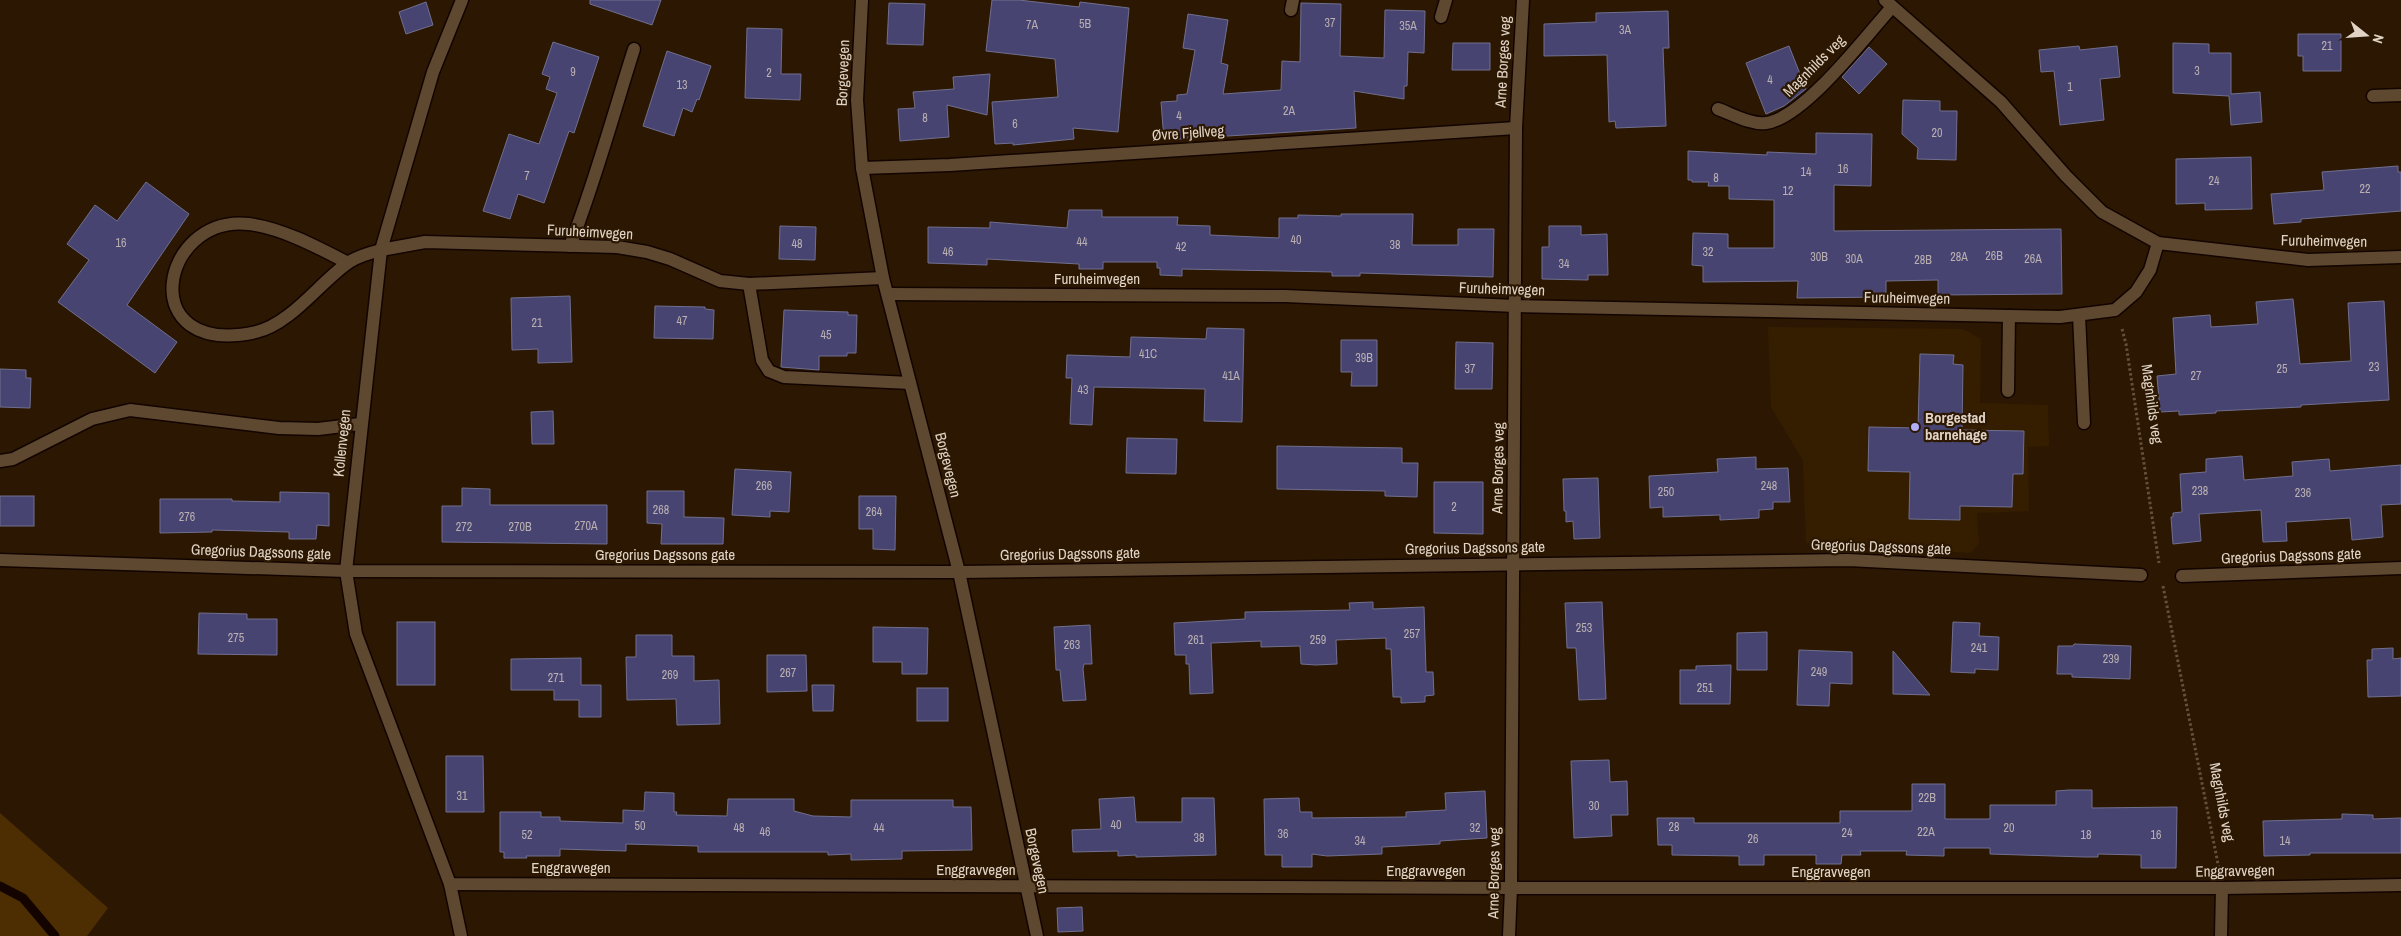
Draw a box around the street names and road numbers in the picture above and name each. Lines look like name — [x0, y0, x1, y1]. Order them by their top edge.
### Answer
street label: Arne Borges veg — [1490, 16, 1515, 109]
street label: Magnhilds veg — [1778, 30, 1849, 101]
street label: Borgevegen — [831, 39, 854, 107]
street label: Øvre Fjellveg — [1151, 119, 1225, 146]
street label: Furuheimvegen — [546, 219, 634, 244]
street label: Furuheimvegen — [2281, 229, 2367, 252]
street label: Furuheimvegen — [1054, 268, 1140, 289]
street label: Furuheimvegen — [1459, 277, 1545, 300]
street label: Furuheimvegen — [1864, 286, 1950, 309]
street label: Magnhilds veg — [2137, 363, 2168, 445]
street label: Kollenvegen — [328, 408, 355, 478]
street label: Arne Borges veg — [1486, 422, 1509, 515]
street label: Borgevegen — [930, 430, 967, 500]
street label: Gregorius Dagssons gate — [1811, 534, 1952, 559]
street label: Gregorius Dagssons gate — [1405, 536, 1545, 559]
street label: Gregorius Dagssons gate — [191, 539, 332, 564]
street label: Gregorius Dagssons gate — [1000, 542, 1140, 565]
street label: Gregorius Dagssons gate — [2221, 543, 2362, 568]
street label: Gregorius Dagssons gate — [595, 544, 735, 565]
street label: Magnhilds veg — [2205, 761, 2240, 843]
street label: Borgevegen — [1020, 826, 1055, 896]
street label: Arne Borges veg — [1482, 827, 1505, 920]
street label: Enggravvegen — [531, 857, 611, 878]
street label: Enggravvegen — [936, 859, 1016, 880]
street label: Enggravvegen — [2195, 859, 2275, 882]
street label: Enggravvegen — [1386, 860, 1466, 881]
street label: Enggravvegen — [1791, 861, 1871, 882]

